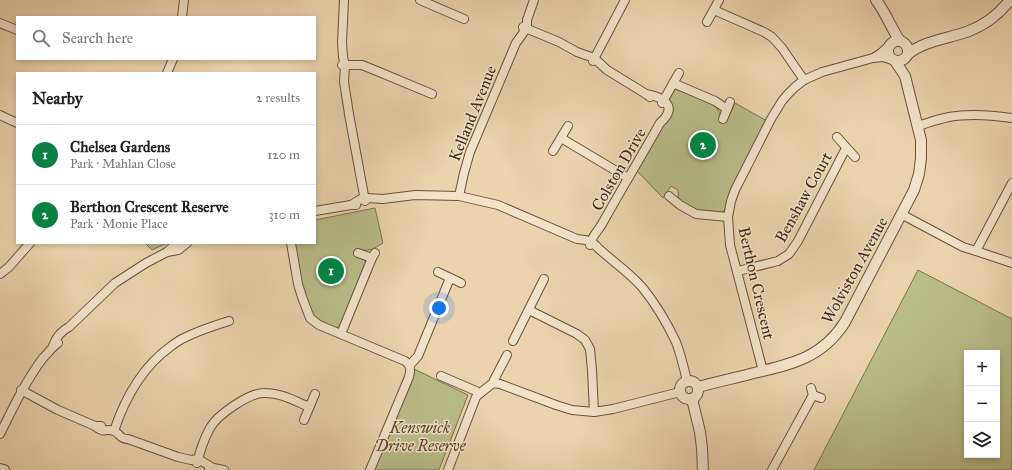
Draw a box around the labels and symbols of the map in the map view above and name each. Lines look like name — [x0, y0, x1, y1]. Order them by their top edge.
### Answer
street label: Kelland Avenue — [445, 62, 500, 164]
street label: Colston Drive — [587, 124, 650, 214]
pin: 2 — [690, 130, 716, 160]
street label: Benshaw Court — [771, 148, 836, 246]
street label: Wolviston Avenue — [817, 213, 892, 327]
street label: Berthon Crescent — [734, 225, 779, 342]
pin: 1 — [318, 256, 344, 286]
your location — [429, 298, 449, 318]
park label: Kenswick Drive Reserve — [374, 418, 467, 455]

